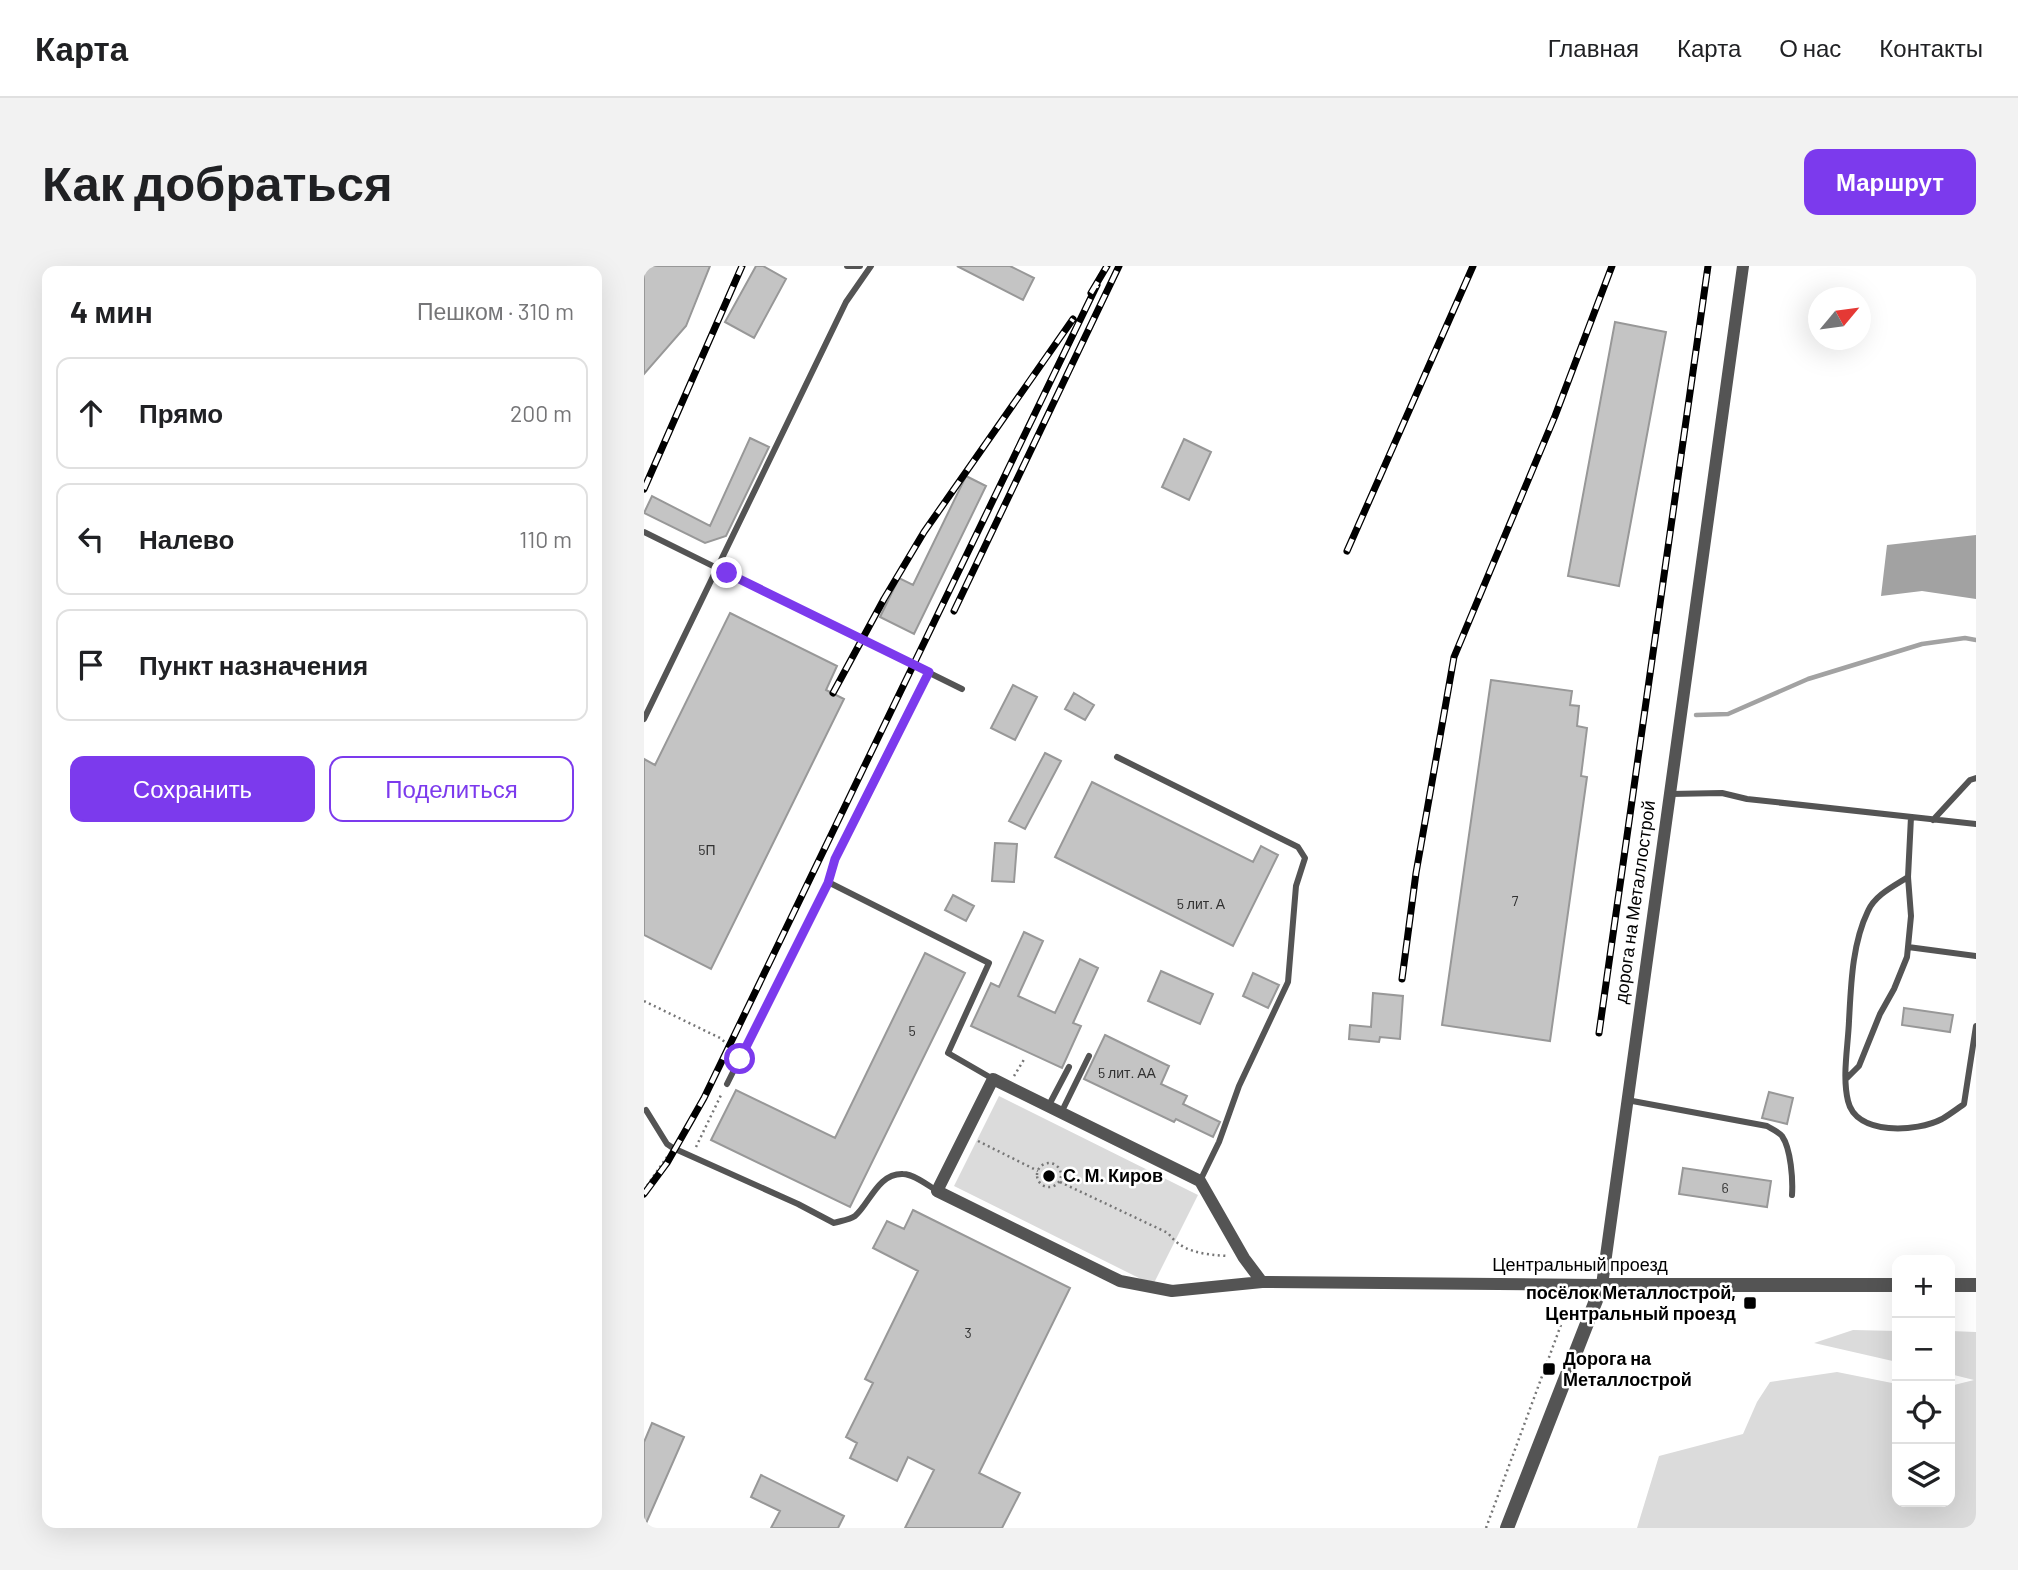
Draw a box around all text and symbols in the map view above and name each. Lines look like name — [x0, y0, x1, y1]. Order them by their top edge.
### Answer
text: Карта — [35, 28, 128, 68]
text: Главная — [1548, 33, 1639, 62]
text: Карта — [1677, 33, 1741, 62]
text: О нас — [1779, 33, 1841, 62]
text: Контакты — [1879, 33, 1983, 62]
button: Маршрут — [1804, 149, 1976, 215]
text: Как добраться — [42, 152, 393, 211]
north arrow — [1808, 287, 1871, 350]
text: 4 мин — [70, 293, 153, 329]
text: Пешком · 310 m — [417, 297, 574, 325]
icon: ahead — [72, 394, 110, 432]
text: Прямо — [139, 397, 223, 428]
text: 200 m — [510, 399, 572, 427]
icon: left — [72, 520, 110, 558]
text: Налево — [139, 523, 234, 554]
text: 110 m — [519, 525, 572, 553]
route end — [711, 557, 742, 588]
icon: arrive — [72, 646, 110, 684]
text: Пункт назначения — [139, 649, 368, 680]
button: Сохранить — [70, 756, 315, 822]
button: Поделиться — [329, 756, 574, 822]
street label: дорога на Металлострой — [1609, 799, 1659, 1005]
house number: 5П — [698, 841, 716, 858]
house number: 7 — [1512, 892, 1519, 909]
house number: 5 лит. А — [1177, 895, 1226, 912]
house number: 5 — [908, 1022, 916, 1039]
route start — [724, 1043, 755, 1074]
house number: 5 лит. АА — [1098, 1064, 1157, 1081]
place label: С. М. Киров — [1063, 1164, 1163, 1186]
marker: С. М. Киров — [1041, 1168, 1057, 1184]
house number: 6 — [1721, 1179, 1729, 1196]
street label: Центральный проезд — [1492, 1253, 1668, 1275]
map controls — [1892, 1255, 1955, 1507]
button: + — [1892, 1255, 1955, 1318]
place label: посёлок Металлострой, Центральный проезд — [1526, 1281, 1737, 1324]
marker: посёлок Металлострой, Центральный проезд — [1742, 1295, 1758, 1311]
button: − — [1892, 1318, 1955, 1381]
house number: 3 — [964, 1324, 972, 1341]
place label: Дорога на Металлострой — [1563, 1347, 1692, 1390]
marker: Дорога на Металлострой — [1541, 1361, 1557, 1377]
button: locate — [1892, 1381, 1955, 1444]
button: layers — [1892, 1444, 1955, 1507]

